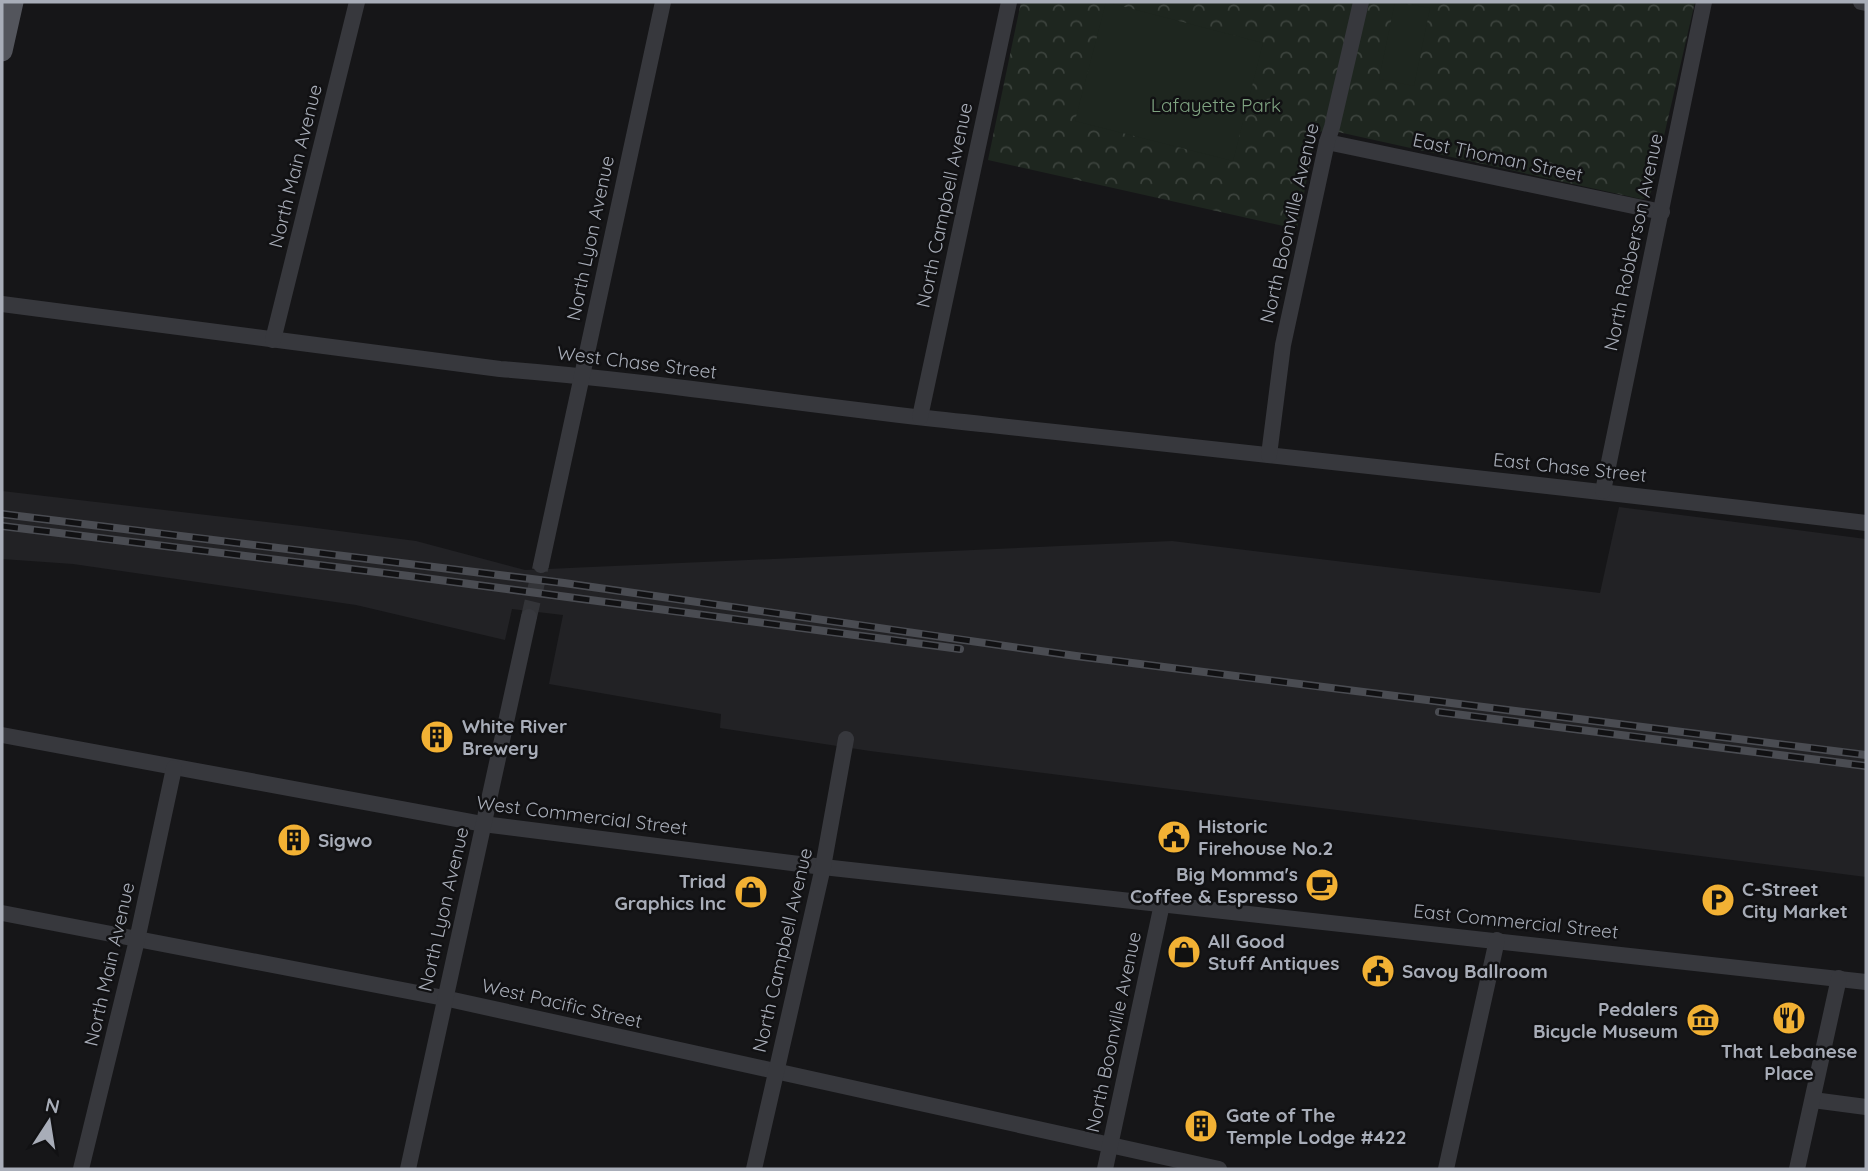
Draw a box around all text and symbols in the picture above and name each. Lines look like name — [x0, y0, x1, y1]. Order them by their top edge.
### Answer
street label: North Main Avenue — [263, 82, 327, 250]
park label: Lafayette Park — [1151, 93, 1281, 117]
street label: North Campbell Avenue — [911, 100, 977, 310]
street label: North Boonville Avenue — [1254, 121, 1324, 325]
street label: East Thoman Street — [1411, 127, 1585, 187]
street label: North Robberson Avenue — [1598, 131, 1668, 353]
street label: North Lyon Avenue — [561, 153, 619, 323]
street label: West Chase Street — [556, 340, 718, 384]
street label: East Chase Street — [1492, 447, 1648, 487]
place label: White River Brewery — [462, 714, 567, 760]
building icon: White River Brewery — [418, 718, 456, 756]
street label: West Commercial Street — [475, 790, 689, 840]
place label: Historic Firehouse No.2 — [1198, 814, 1333, 860]
public building icon: Historic Firehouse No.2 — [1155, 818, 1193, 856]
building icon: Sigwo — [275, 821, 313, 859]
street label: North Lyon Avenue — [412, 824, 474, 994]
place label: Sigwo — [318, 828, 373, 852]
street label: North Campbell Avenue — [747, 845, 817, 1055]
place label: Big Momma's Coffee & Espresso — [1130, 862, 1298, 908]
cafe icon: Big Momma's Coffee & Espresso — [1303, 866, 1341, 904]
place label: Triad Graphics Inc — [614, 869, 726, 915]
shop icon: Triad Graphics Inc — [732, 873, 770, 911]
place label: C-Street City Market — [1742, 877, 1848, 923]
street label: North Main Avenue — [78, 880, 140, 1048]
parking icon: C-Street City Market — [1699, 881, 1737, 919]
street label: East Commercial Street — [1412, 898, 1620, 944]
street label: North Boonville Avenue — [1080, 929, 1146, 1135]
place label: All Good Stuff Antiques — [1208, 929, 1339, 975]
shop icon: All Good Stuff Antiques — [1165, 933, 1203, 971]
public building icon: Savoy Ballroom — [1359, 952, 1397, 990]
place label: Savoy Ballroom — [1402, 959, 1548, 983]
street label: West Pacific Street — [479, 973, 645, 1033]
place label: Pedalers Bicycle Museum — [1533, 997, 1678, 1043]
restaurant icon: That Lebanese Place — [1770, 999, 1808, 1037]
museum icon: Pedalers Bicycle Museum — [1684, 1001, 1722, 1039]
place label: That Lebanese Place — [1721, 1039, 1857, 1085]
north arrow — [14, 1087, 84, 1157]
text: N — [43, 1092, 62, 1119]
place label: Gate of The Temple Lodge #422 — [1226, 1103, 1406, 1149]
building icon: Gate of The Temple Lodge #422 — [1182, 1107, 1220, 1145]

